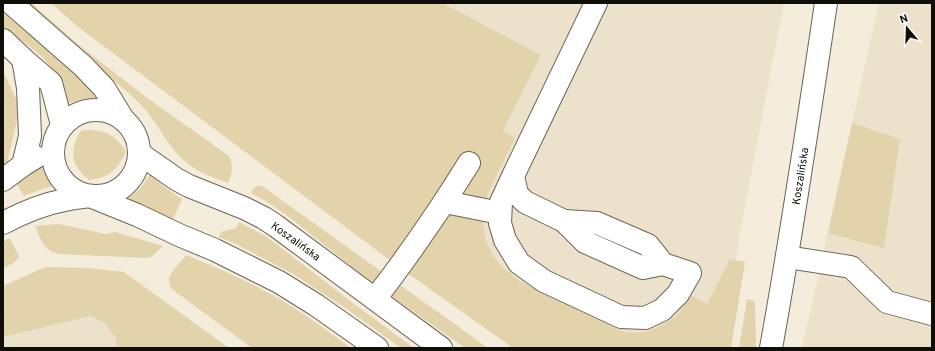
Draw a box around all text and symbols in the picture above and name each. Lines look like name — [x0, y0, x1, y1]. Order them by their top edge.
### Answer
north arrow — [887, 8, 927, 48]
text: N — [898, 12, 910, 27]
street label: Koszalińska — [790, 146, 812, 206]
street label: Koszalińska — [268, 219, 323, 265]

